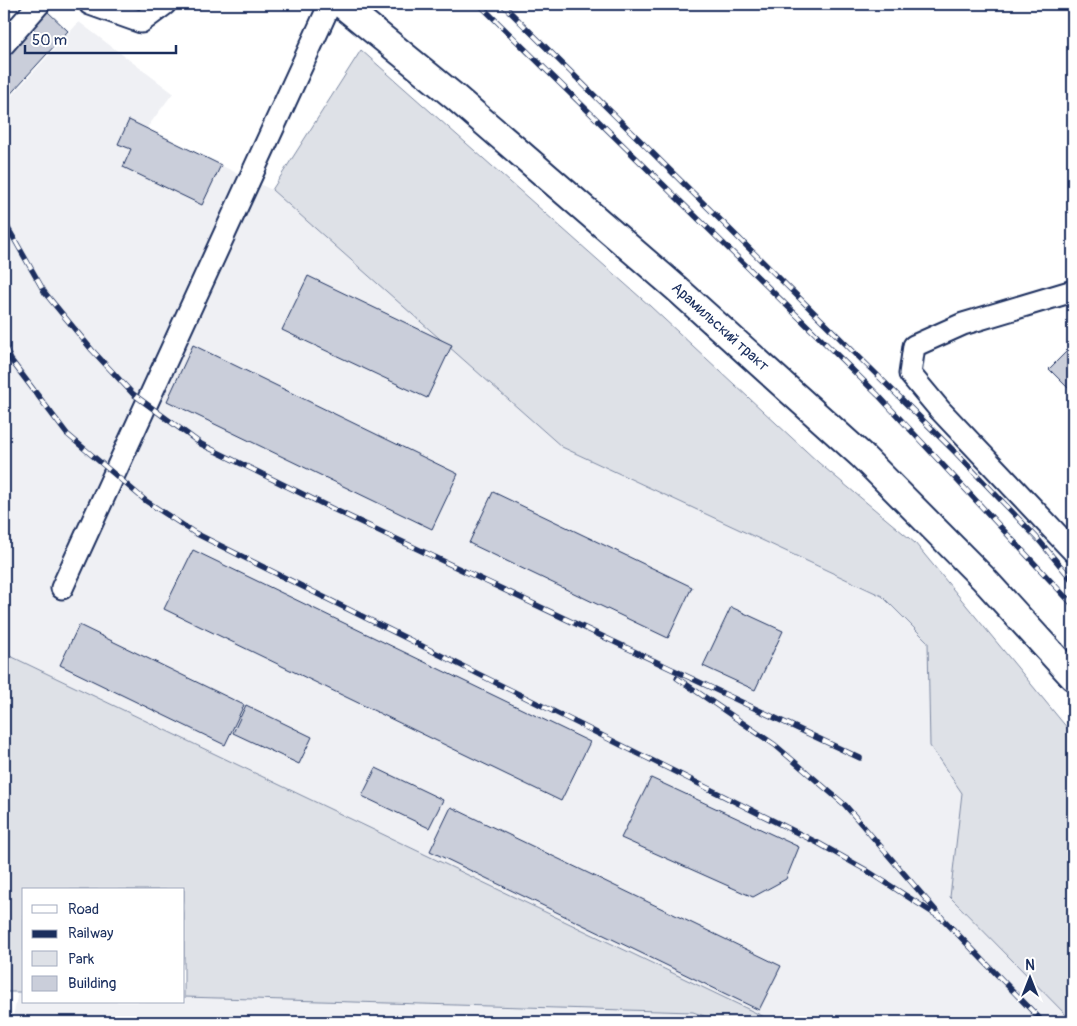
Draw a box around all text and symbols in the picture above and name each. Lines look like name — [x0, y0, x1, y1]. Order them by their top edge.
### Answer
scale bar — [25, 22, 176, 54]
text: 50 m — [32, 31, 67, 50]
street label: Арамильский тракт — [667, 278, 773, 376]
legend — [22, 888, 185, 1004]
text: Road — [68, 900, 99, 919]
text: Railway — [68, 924, 114, 943]
text: Park — [68, 950, 95, 969]
north arrow — [1004, 954, 1054, 1004]
text: N — [1025, 957, 1035, 974]
text: Building — [68, 974, 116, 993]

